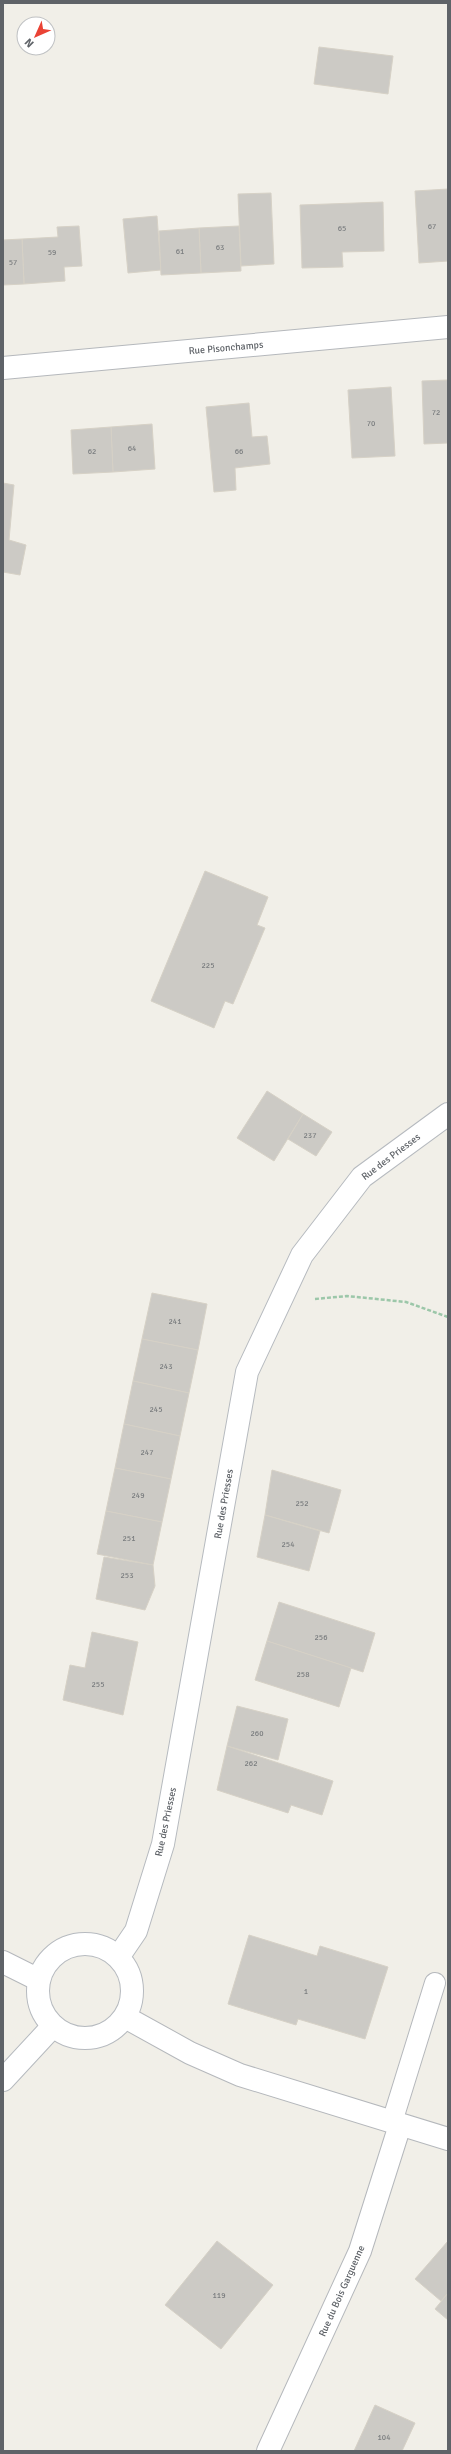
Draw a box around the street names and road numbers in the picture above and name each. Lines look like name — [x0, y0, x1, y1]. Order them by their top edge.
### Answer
street label: Rue Pisonchamps — [188, 339, 264, 357]
street label: Rue des Priesses — [359, 1131, 423, 1183]
street label: Rue des Priesses — [212, 1468, 236, 1540]
street label: Rue des Priesses — [153, 1786, 179, 1858]
street label: Rue du Bois Garguenne — [316, 2243, 368, 2339]

